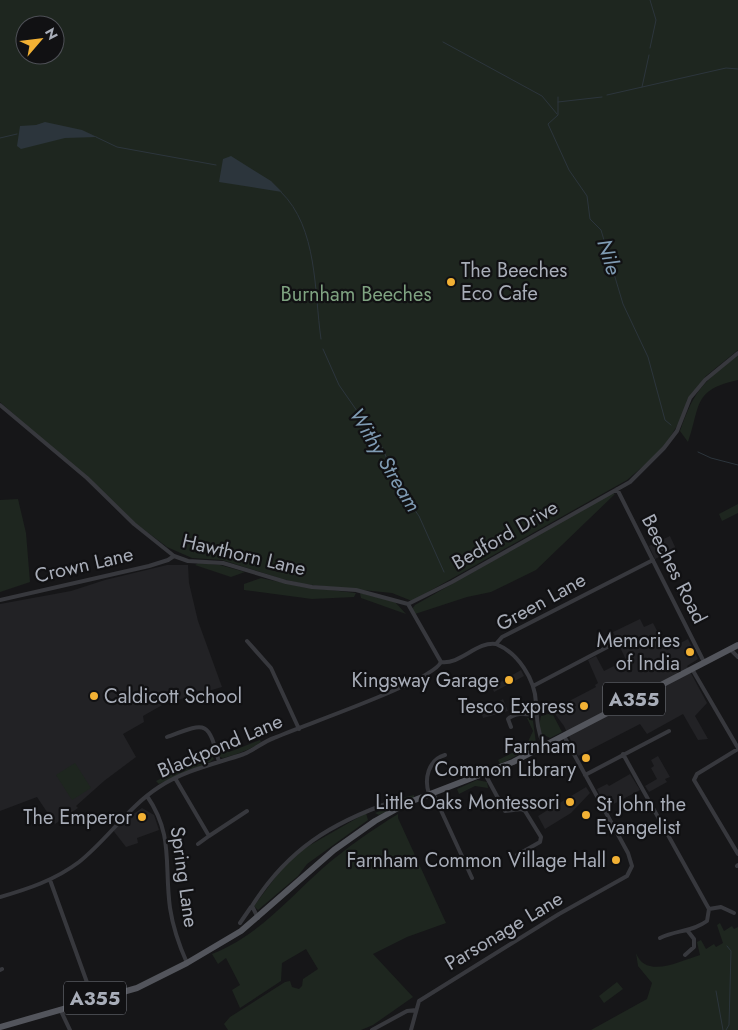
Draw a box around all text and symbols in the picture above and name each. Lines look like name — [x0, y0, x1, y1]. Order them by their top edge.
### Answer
north arrow — [15, 15, 65, 65]
text: N — [40, 24, 63, 44]
water label: Nile — [589, 235, 629, 279]
place label: The Beeches Eco Cafe — [461, 256, 567, 308]
marker: The Beeches Eco Cafe — [445, 276, 457, 288]
park label: Burnham Beeches — [281, 280, 431, 309]
water label: Withy Stream — [342, 402, 428, 518]
street label: Bedford Drive — [447, 493, 563, 577]
street label: Beeches Road — [634, 509, 714, 629]
street label: Hawthorn Lane — [179, 527, 309, 583]
street label: Crown Lane — [32, 540, 136, 590]
street label: Green Lane — [491, 565, 591, 639]
place label: Memories of India — [597, 626, 680, 678]
marker: Memories of India — [684, 646, 696, 658]
place label: Kingsway Garage — [351, 666, 499, 695]
marker: Kingsway Garage — [503, 674, 515, 686]
place label: Caldicott School — [104, 682, 242, 711]
road number: A355 — [603, 682, 665, 716]
marker: Caldicott School — [88, 690, 100, 702]
place label: Tesco Express — [458, 692, 574, 721]
marker: Tesco Express — [578, 700, 590, 712]
street label: Blackpond Lane — [153, 707, 287, 785]
place label: Farnham Common Library — [434, 732, 576, 784]
marker: Farnham Common Library — [580, 752, 592, 764]
place label: Little Oaks Montessori — [375, 788, 560, 817]
place label: St John the Evangelist — [596, 790, 686, 842]
marker: Little Oaks Montessori — [564, 796, 576, 808]
place label: The Emperor — [23, 803, 132, 832]
marker: St John the Evangelist — [580, 809, 592, 821]
marker: The Emperor — [136, 811, 148, 823]
street label: Spring Lane — [163, 825, 205, 929]
place label: Farnham Common Village Hall — [347, 846, 606, 875]
marker: Farnham Common Village Hall — [610, 854, 622, 866]
street label: Parsonage Lane — [440, 884, 568, 978]
road number: A355 — [64, 981, 126, 1014]

